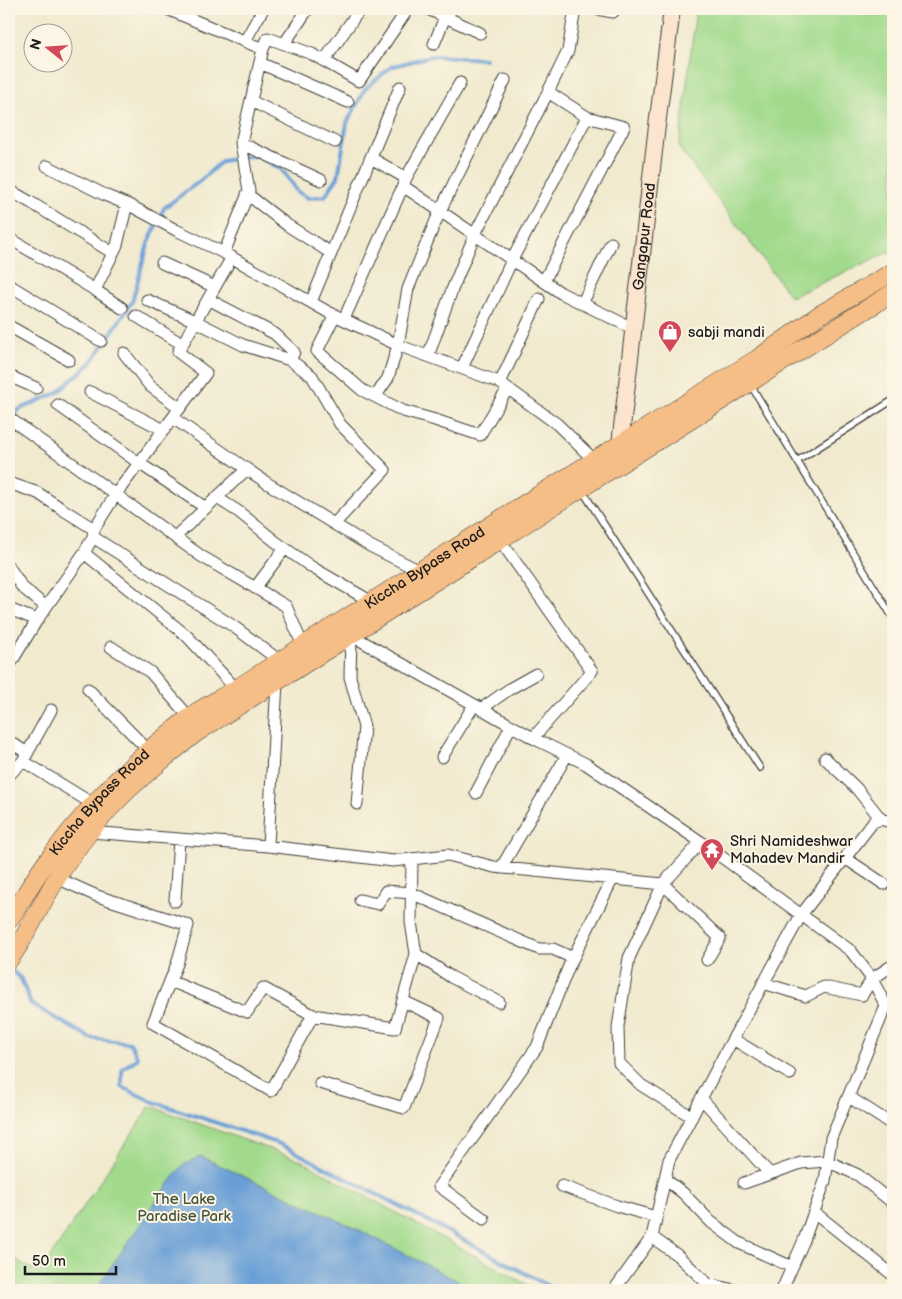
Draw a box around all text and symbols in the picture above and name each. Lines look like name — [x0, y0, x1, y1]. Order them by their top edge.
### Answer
north arrow — [22, 22, 72, 72]
text: N — [26, 37, 46, 52]
street label: Gangapur Road — [629, 182, 660, 291]
shop icon: sabji mandi — [657, 319, 683, 353]
place label: sabji mandi — [688, 323, 765, 342]
street label: Kiccha Bypass Road — [361, 522, 489, 614]
street label: Kiccha Bypass Road — [45, 745, 154, 860]
place label: Shri Namideshwar Mahadev Mandir — [730, 832, 854, 868]
temple icon: Shri Namideshwar Mahadev Mandir — [699, 837, 725, 871]
park label: The Lake Paradise Park — [137, 1190, 231, 1226]
scale bar — [25, 1244, 116, 1276]
text: 50 m — [32, 1252, 66, 1271]

